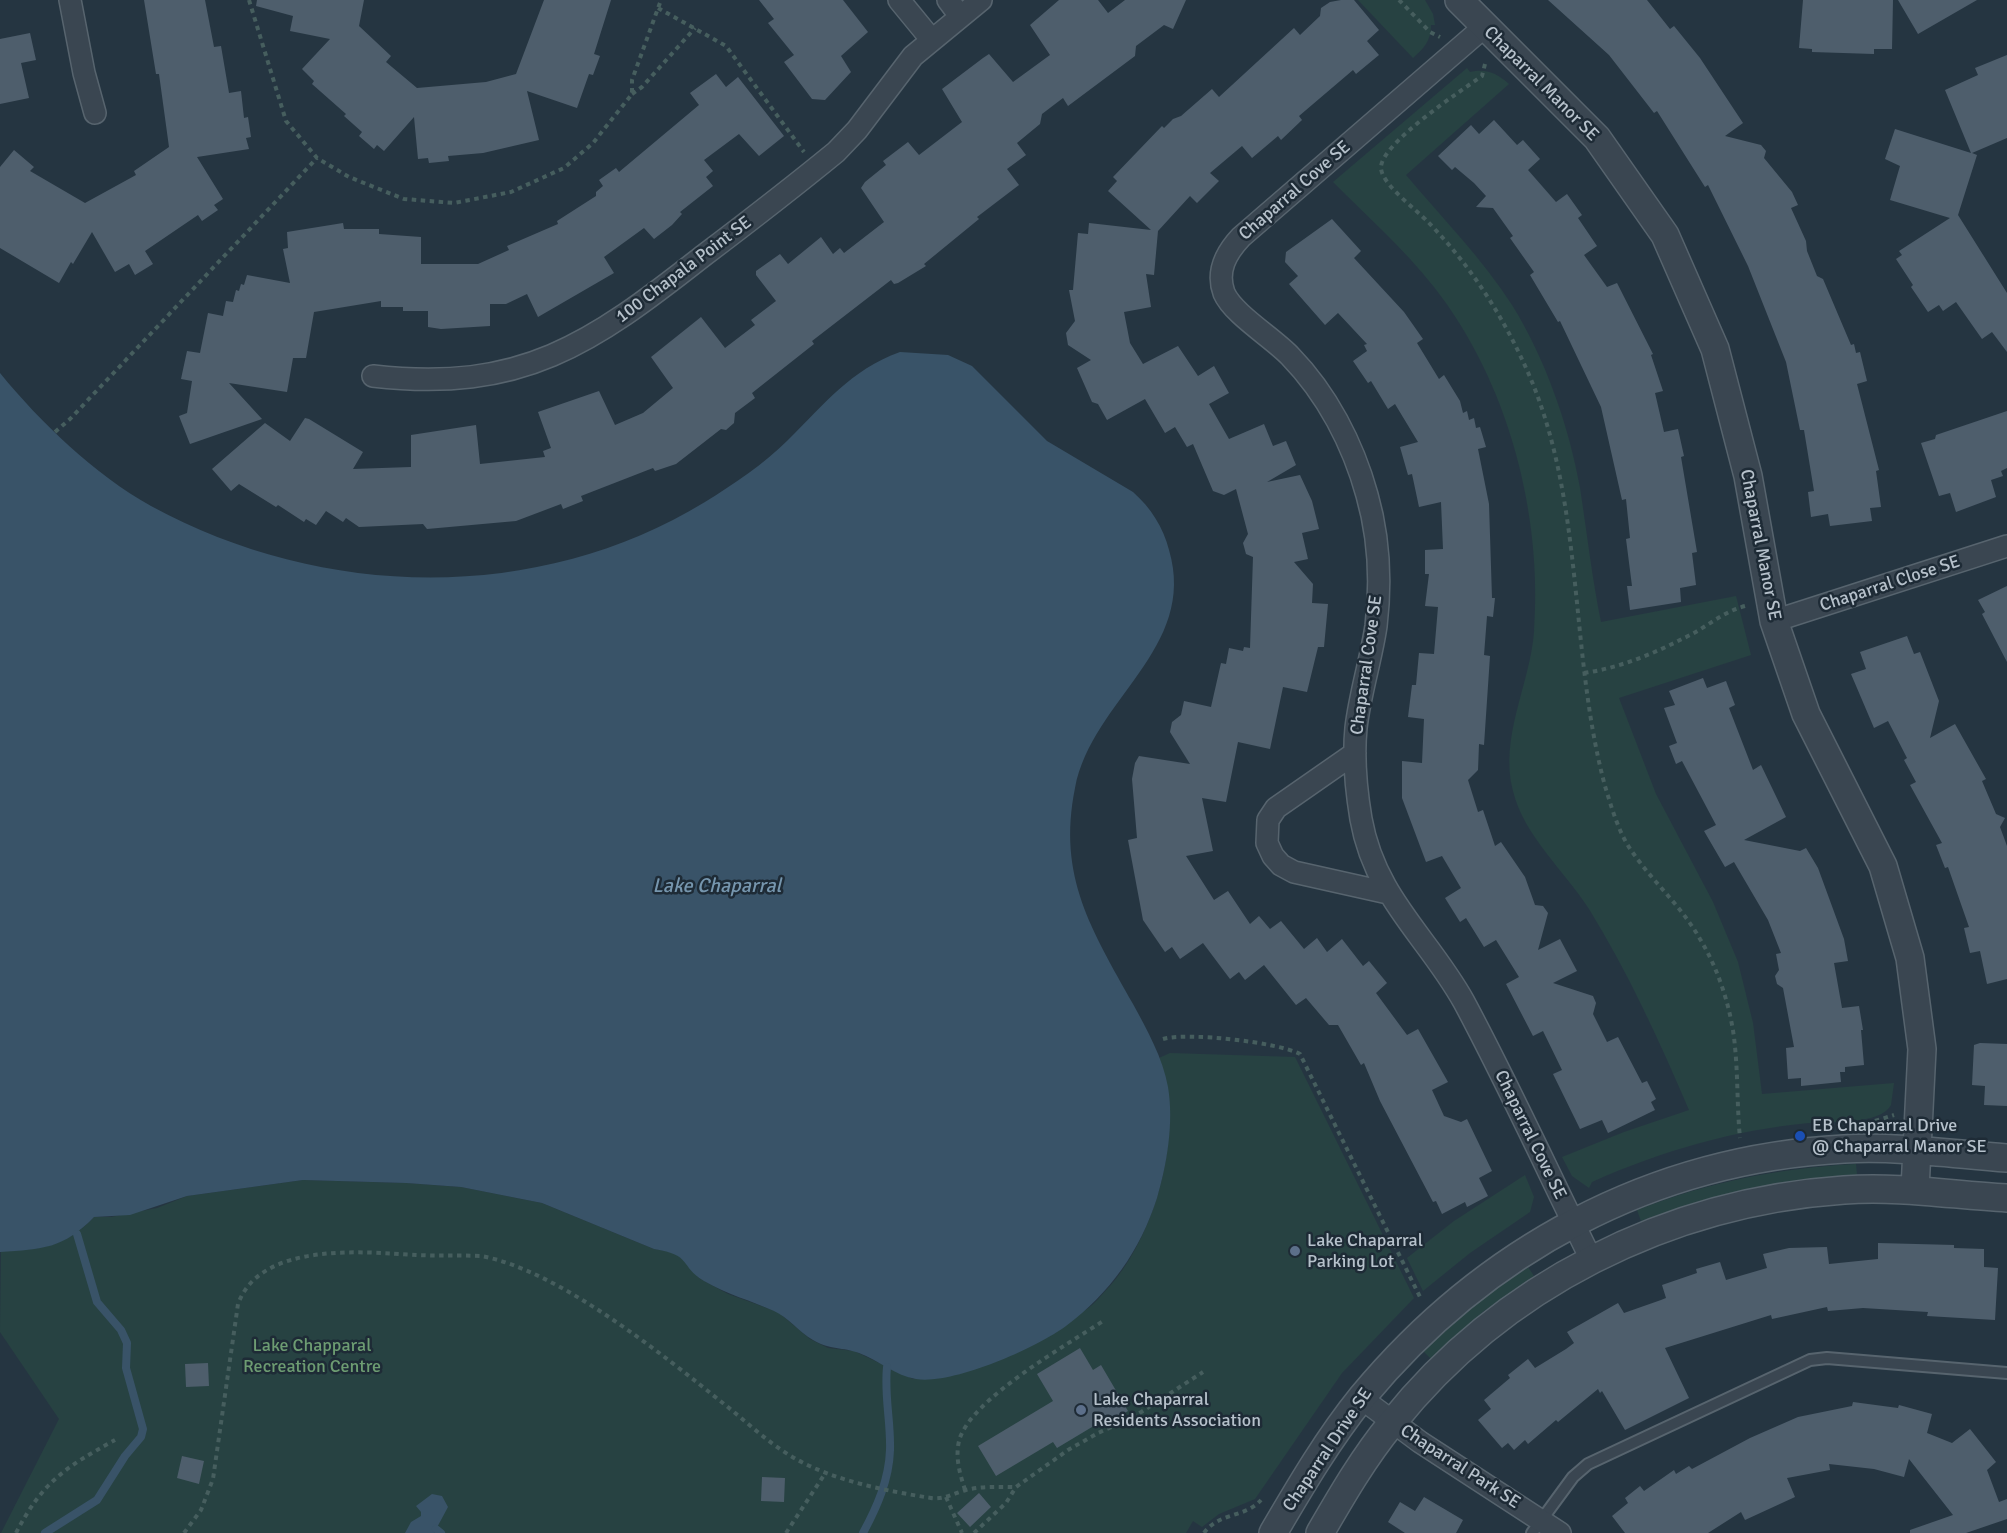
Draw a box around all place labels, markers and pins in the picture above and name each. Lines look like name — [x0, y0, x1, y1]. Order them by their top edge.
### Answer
place label: EB Chaparral Drive @ Chaparral Manor SE — [1812, 1115, 1987, 1158]
marker: EB Chaparral Drive @ Chaparral Manor SE — [1793, 1129, 1807, 1143]
place label: Lake Chaparral Parking Lot — [1307, 1230, 1423, 1272]
marker: Lake Chaparral Parking Lot — [1288, 1244, 1302, 1258]
place label: Lake Chaparral Residents Association — [1093, 1389, 1261, 1432]
marker: Lake Chaparral Residents Association — [1074, 1403, 1088, 1417]

